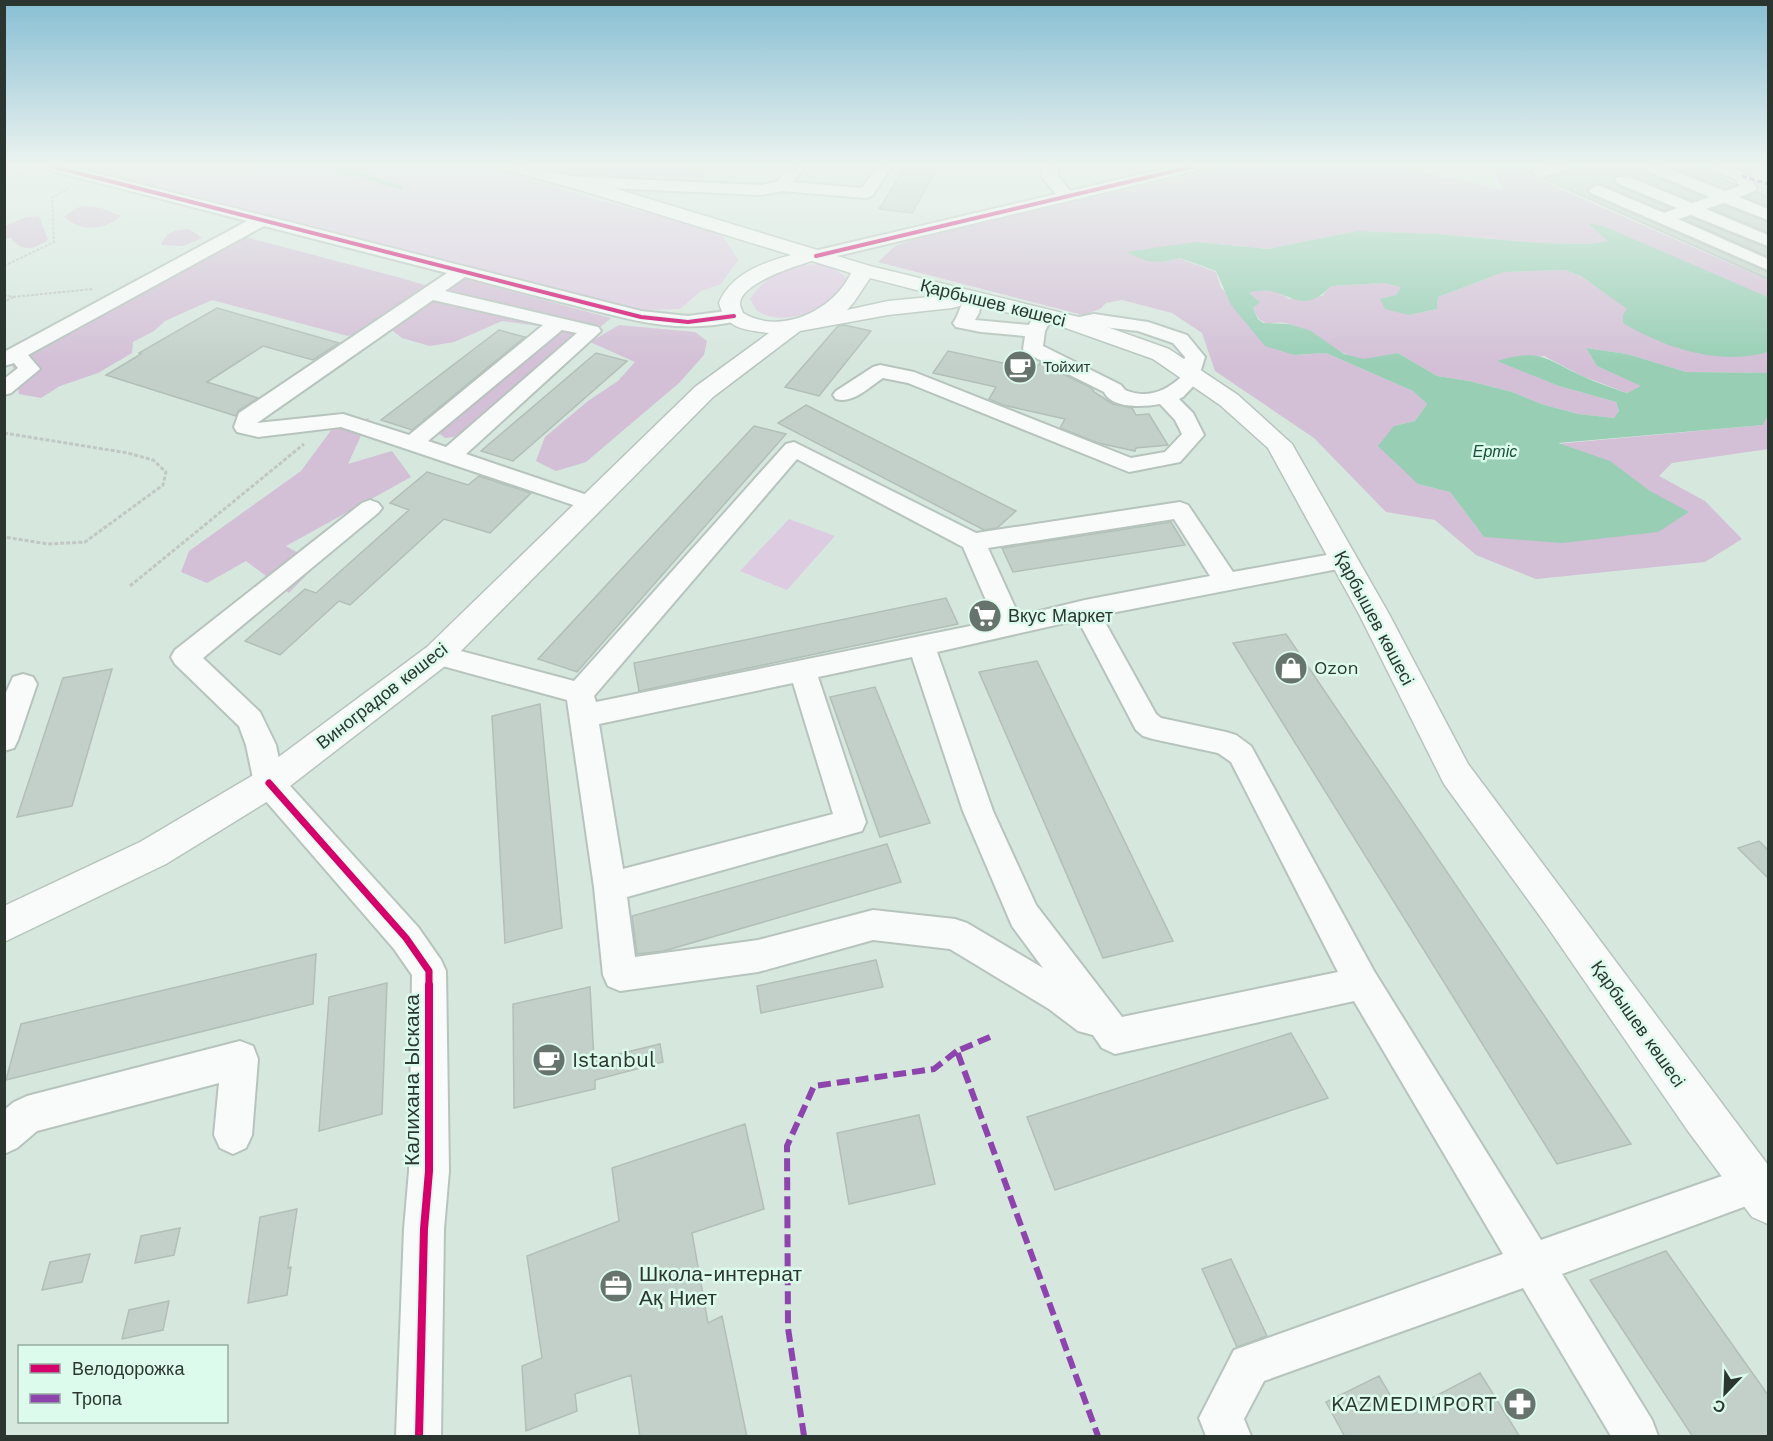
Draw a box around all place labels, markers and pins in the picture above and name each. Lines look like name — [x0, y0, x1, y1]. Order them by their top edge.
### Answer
cafe icon: Тойхит — [1002, 349, 1038, 385]
place label: Тойхит — [1043, 358, 1091, 376]
supermarket icon: Вкус Маркет — [967, 598, 1003, 634]
place label: Вкус Маркет — [1008, 605, 1113, 626]
shop icon: Ozon — [1273, 650, 1309, 686]
place label: Ozon — [1314, 657, 1359, 678]
cafe icon: Istanbul — [531, 1042, 567, 1078]
place label: Istanbul — [572, 1047, 656, 1072]
place label: Школа-интернат Ақ Ниет — [639, 1261, 802, 1310]
office icon: Школа-интернат Ақ Ниет — [598, 1268, 634, 1304]
pharmacy icon: KAZMEDIMPORT — [1502, 1386, 1538, 1422]
place label: KAZMEDIMPORT — [1331, 1391, 1497, 1416]

